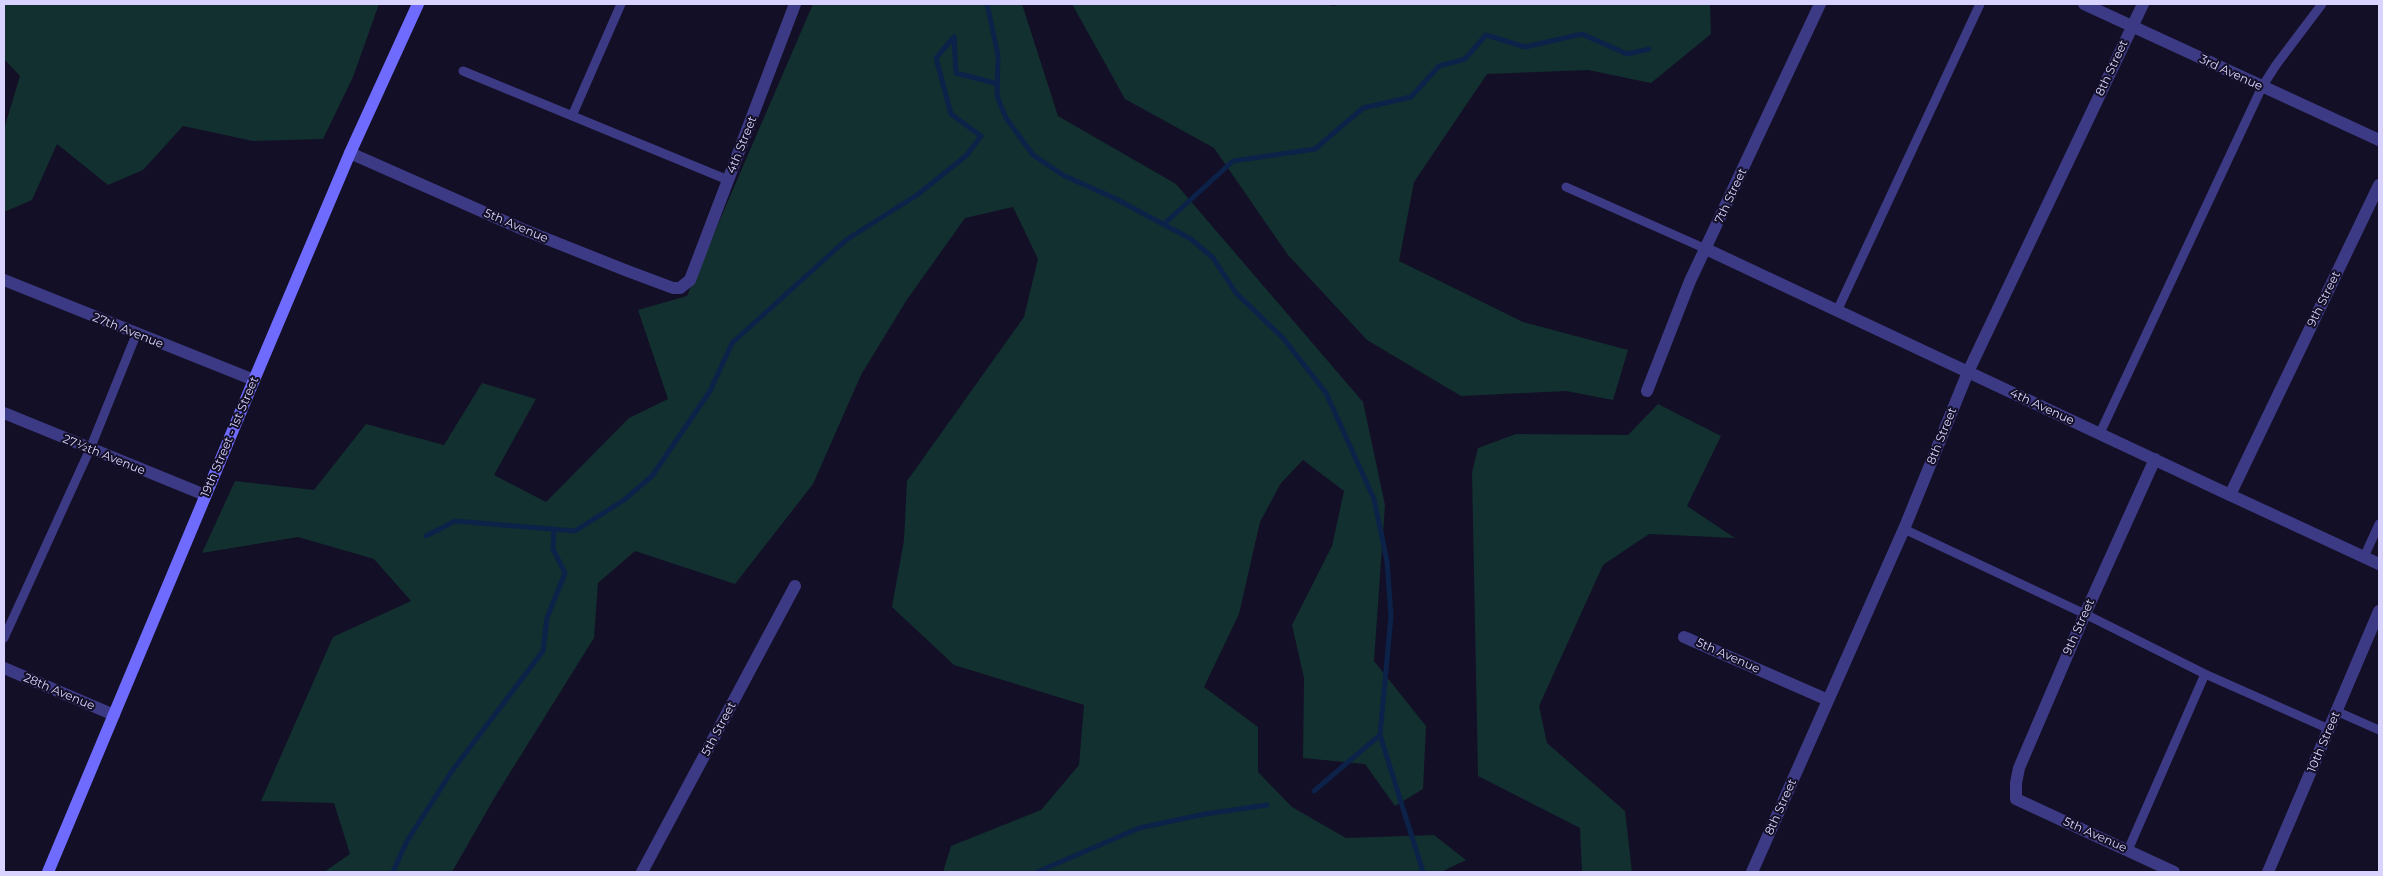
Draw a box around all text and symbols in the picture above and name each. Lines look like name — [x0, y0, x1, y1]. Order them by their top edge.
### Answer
street label: 8th Street — [2093, 38, 2131, 98]
street label: 3rd Avenue — [2197, 52, 2265, 94]
street label: 4th Street — [724, 114, 760, 176]
street label: 7th Street — [1712, 166, 1750, 226]
street label: 5th Avenue — [482, 206, 550, 246]
street label: 9th Street — [2304, 269, 2344, 329]
street label: 27th Avenue — [90, 310, 166, 352]
street label: 19th Street - 1st Street — [198, 375, 262, 499]
street label: 4th Avenue — [2008, 386, 2076, 428]
street label: 8th Street — [1924, 405, 1960, 467]
street label: 27½th Avenue — [61, 432, 147, 478]
street label: 9th Street — [2060, 597, 2098, 657]
street label: 5th Avenue — [1694, 636, 1762, 676]
street label: 28th Avenue — [21, 671, 97, 713]
street label: 5th Street — [699, 699, 739, 759]
street label: 10th Street — [2305, 709, 2343, 775]
street label: 8th Street — [1762, 777, 1800, 837]
street label: 5th Avenue — [2061, 815, 2129, 855]

